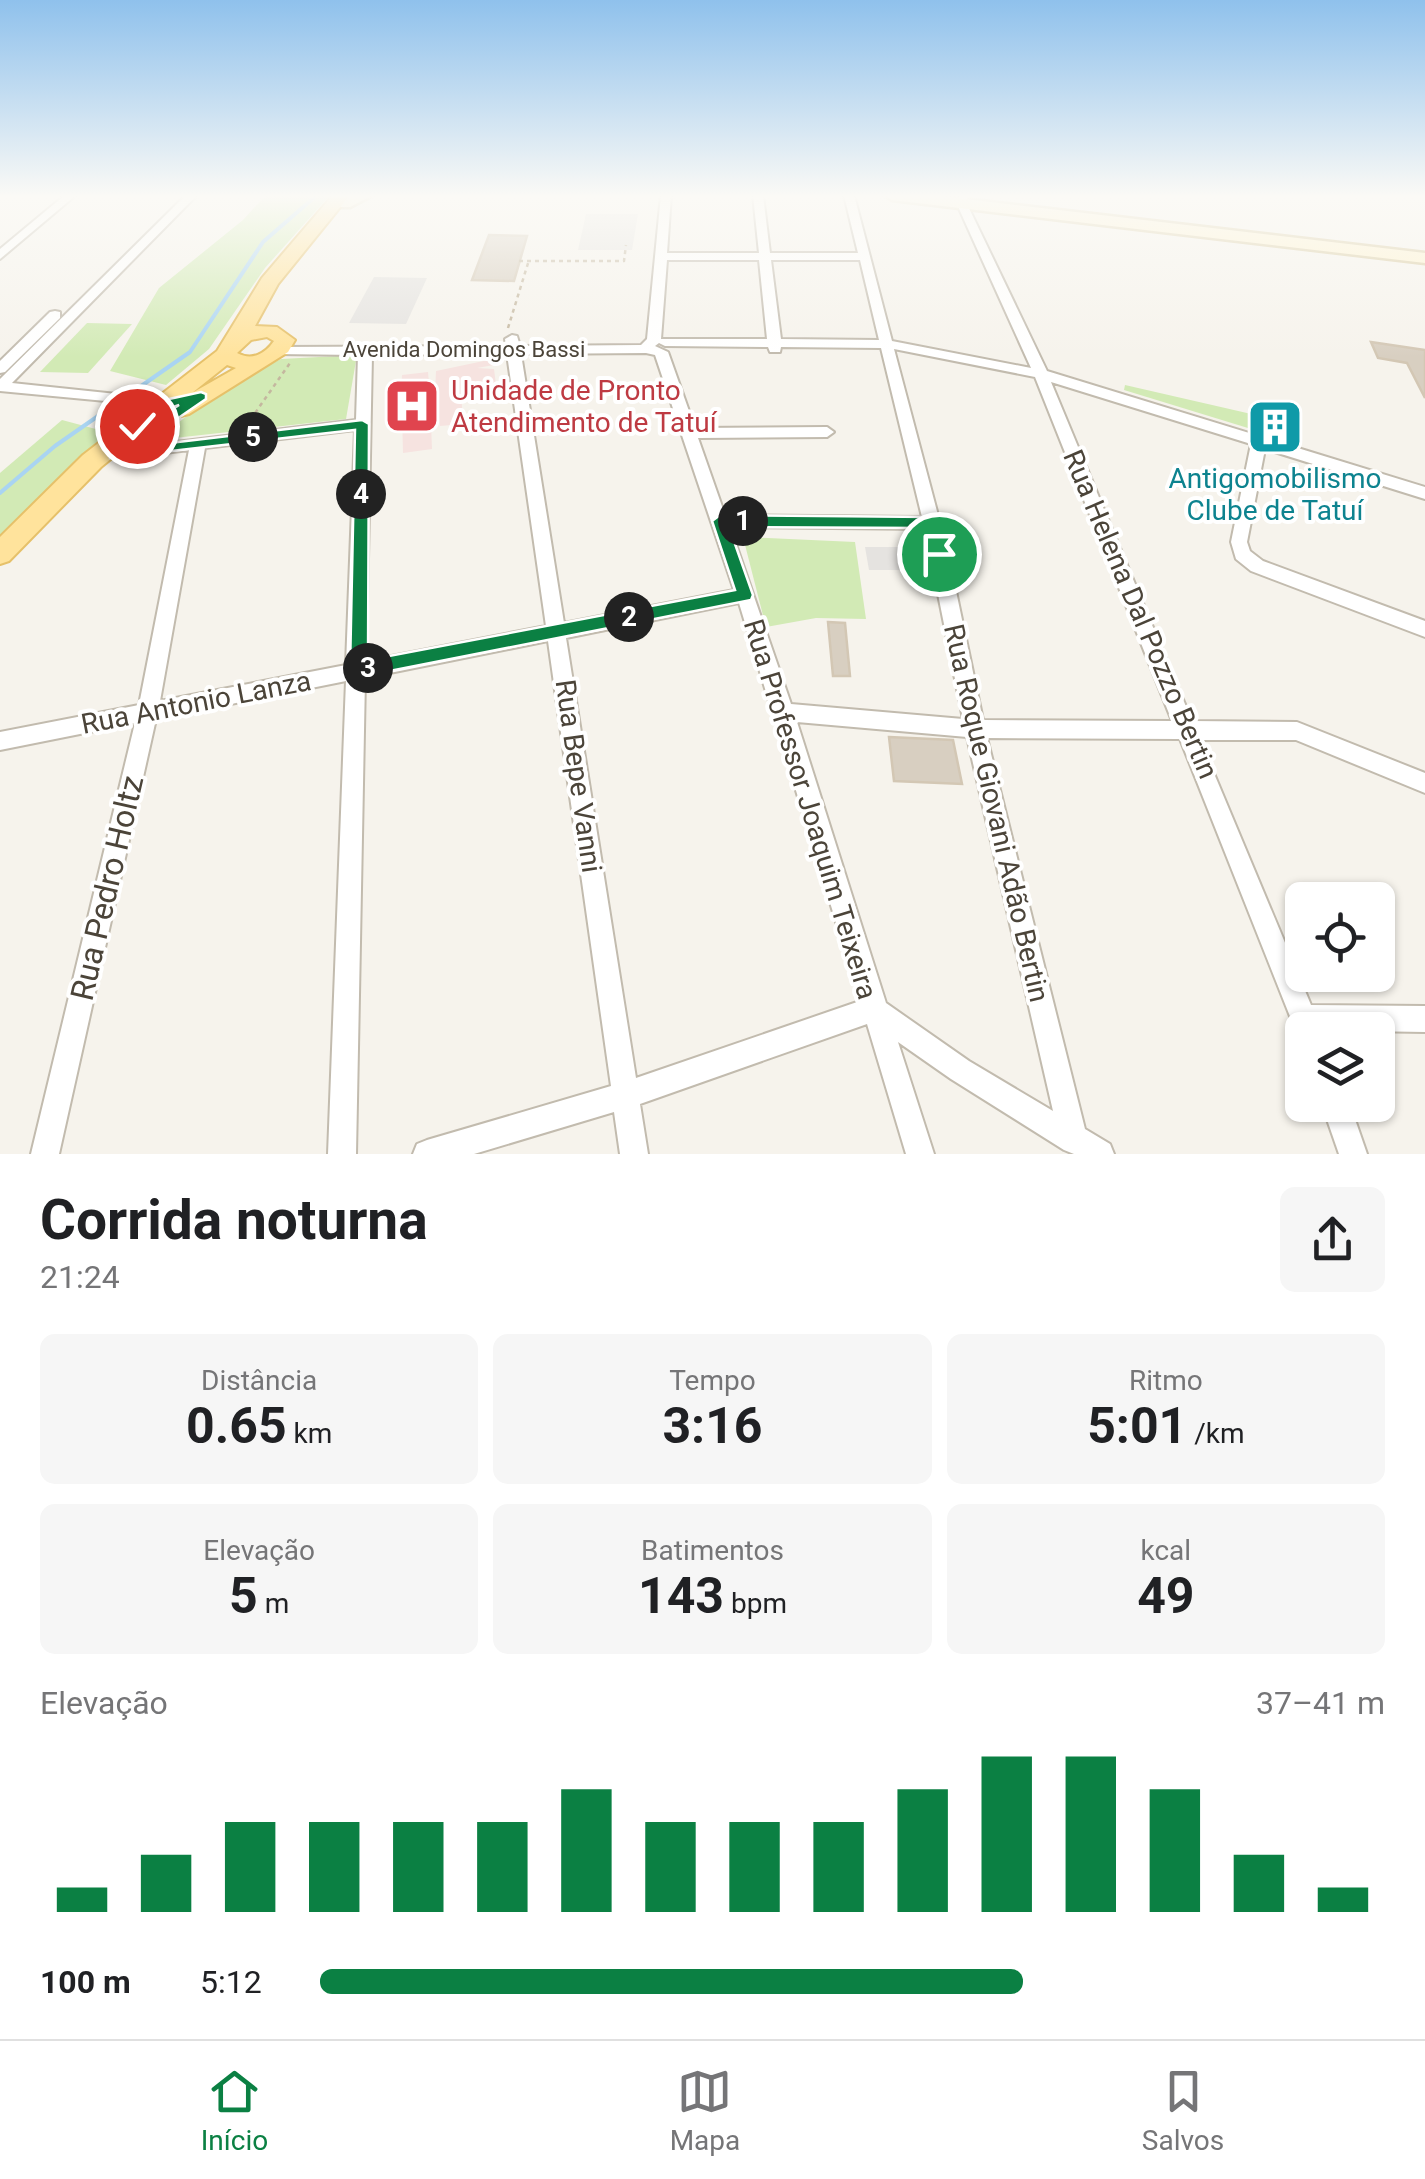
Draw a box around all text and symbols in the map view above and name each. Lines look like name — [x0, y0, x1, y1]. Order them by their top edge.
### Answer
street label: Avenida Domingos Bassi — [343, 337, 585, 362]
place label: Unidade de Pronto Atendimento de Tatuí — [451, 374, 718, 439]
hospital icon: Unidade de Pronto Atendimento de Tatuí — [382, 376, 442, 436]
pin — [95, 384, 180, 469]
building icon: Antigomobilismo Clube de Tatuí — [1245, 397, 1305, 457]
icon: check — [110, 399, 165, 454]
pin: 5 — [228, 412, 278, 462]
text: 5 — [245, 420, 261, 453]
street label: Rua Helena Dal Pozzo Bertin — [1056, 445, 1225, 784]
place label: Antigomobilismo Clube de Tatuí — [1168, 462, 1382, 527]
pin: 4 — [336, 469, 386, 519]
text: 4 — [353, 477, 369, 510]
pin: 1 — [718, 496, 768, 546]
text: 1 — [735, 504, 751, 537]
pin — [897, 512, 982, 597]
icon: arrive — [912, 527, 967, 582]
pin: 2 — [604, 592, 654, 642]
text: 2 — [621, 600, 637, 633]
street label: Rua Professor Joaquim Teixeira — [737, 615, 884, 1003]
street label: Rua Roque Giovani Adão Bertin — [937, 621, 1056, 1005]
pin: 3 — [343, 643, 393, 693]
text: 3 — [360, 651, 376, 684]
street label: Rua Antonio Lanza — [78, 664, 314, 741]
street label: Rua Bepe Vanni — [549, 677, 608, 875]
street label: Rua Pedro Holtz — [63, 772, 151, 1004]
map controls — [1285, 882, 1395, 1122]
button: locate — [1285, 882, 1395, 992]
button: layers — [1285, 1012, 1395, 1122]
button: share — [1280, 1187, 1385, 1292]
text: Corrida noturna — [40, 1188, 428, 1252]
text: 21:24 — [40, 1258, 120, 1296]
text: Distância — [201, 1364, 317, 1397]
text: Tempo — [669, 1364, 756, 1397]
text: Ritmo — [1129, 1364, 1203, 1397]
text: 0.65 — [186, 1397, 287, 1455]
text: 3:16 — [662, 1397, 763, 1455]
text: 5:01 — [1087, 1397, 1187, 1455]
text: km — [287, 1417, 332, 1450]
text: /km — [1187, 1417, 1245, 1450]
text: Elevação — [203, 1534, 315, 1567]
text: Batimentos — [641, 1534, 784, 1567]
text: kcal — [1141, 1534, 1191, 1567]
text: 5 — [229, 1567, 258, 1625]
text: 143 — [638, 1567, 724, 1625]
text: 49 — [1137, 1567, 1195, 1625]
text: m — [258, 1587, 289, 1620]
text: bpm — [724, 1587, 787, 1620]
text: Elevação — [40, 1684, 168, 1722]
text: 37–41 m — [1256, 1684, 1385, 1722]
text: 100 m — [40, 1963, 131, 2001]
text: 5:12 — [200, 1963, 262, 2001]
tab: Início — [201, 2064, 268, 2157]
tab: Mapa — [670, 2064, 740, 2157]
tab: Salvos — [1142, 2064, 1224, 2157]

